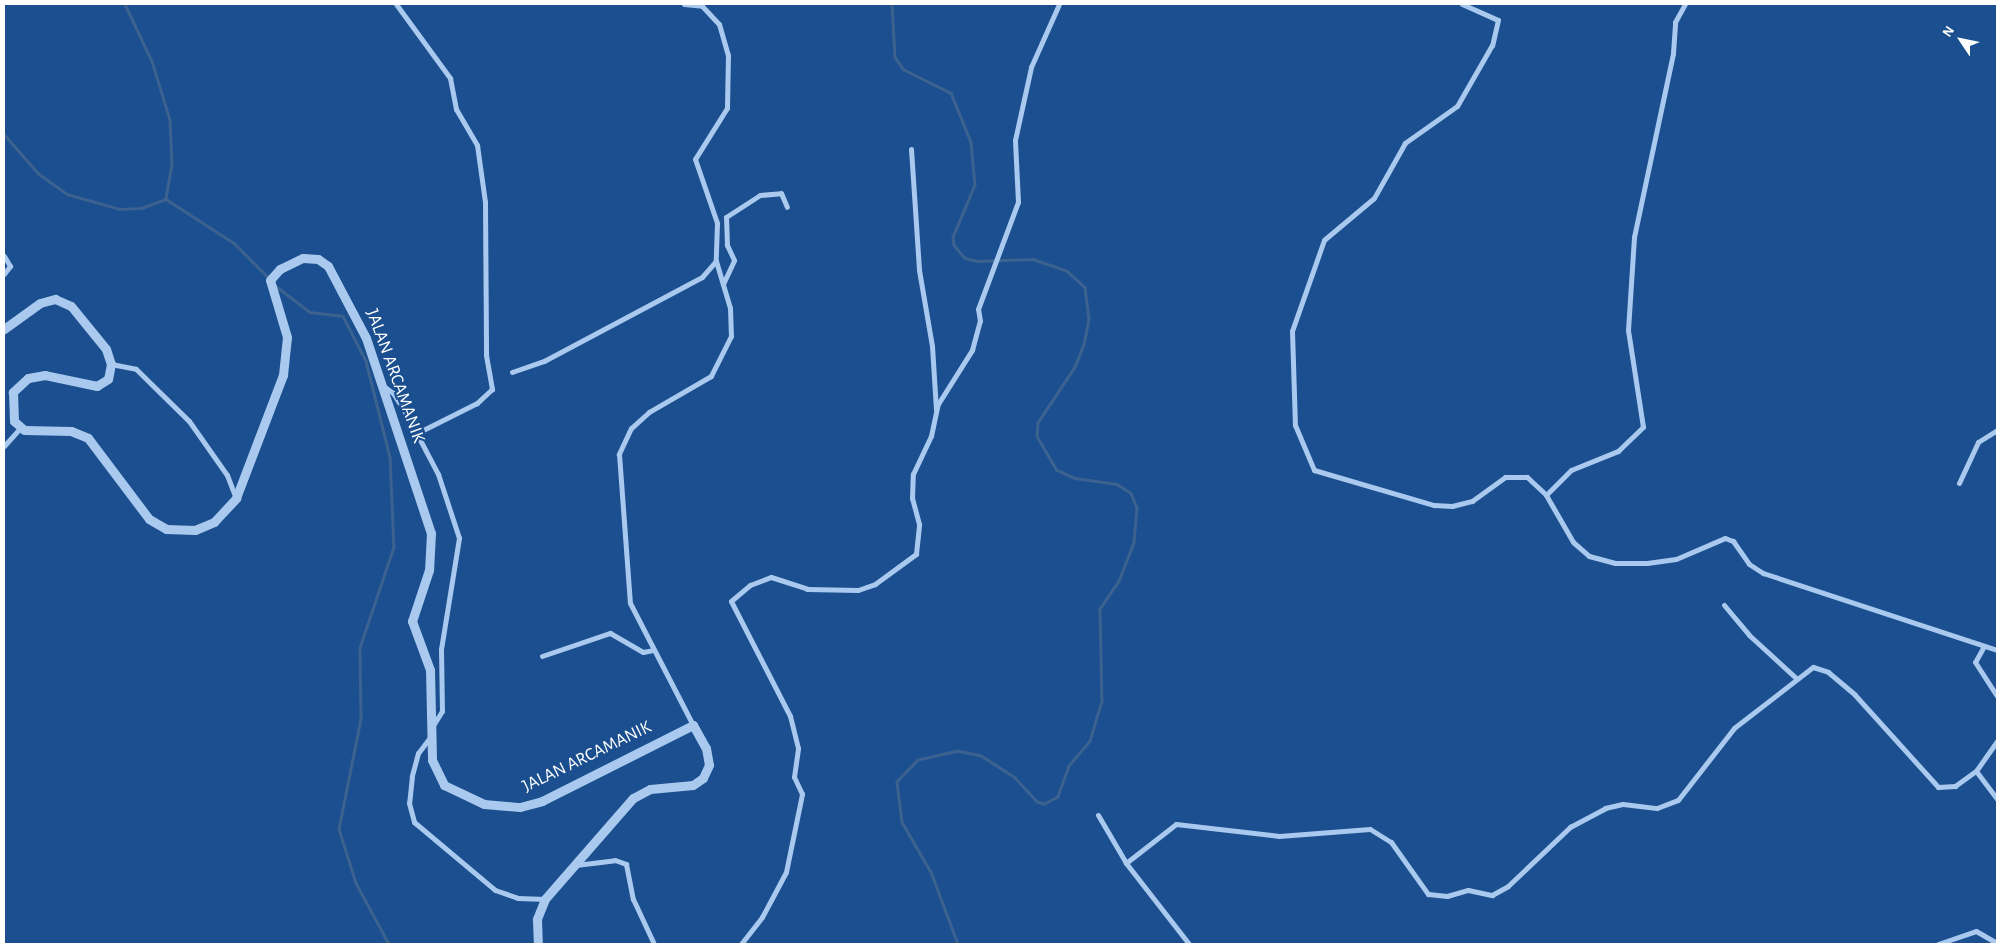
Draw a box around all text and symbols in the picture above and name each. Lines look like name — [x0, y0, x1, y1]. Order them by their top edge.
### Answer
north arrow — [1936, 15, 1986, 65]
text: N — [1940, 24, 1957, 40]
street label: JALAN ARCAMANIK — [361, 306, 429, 446]
street label: JALAN ARCAMANIK — [519, 716, 655, 798]

